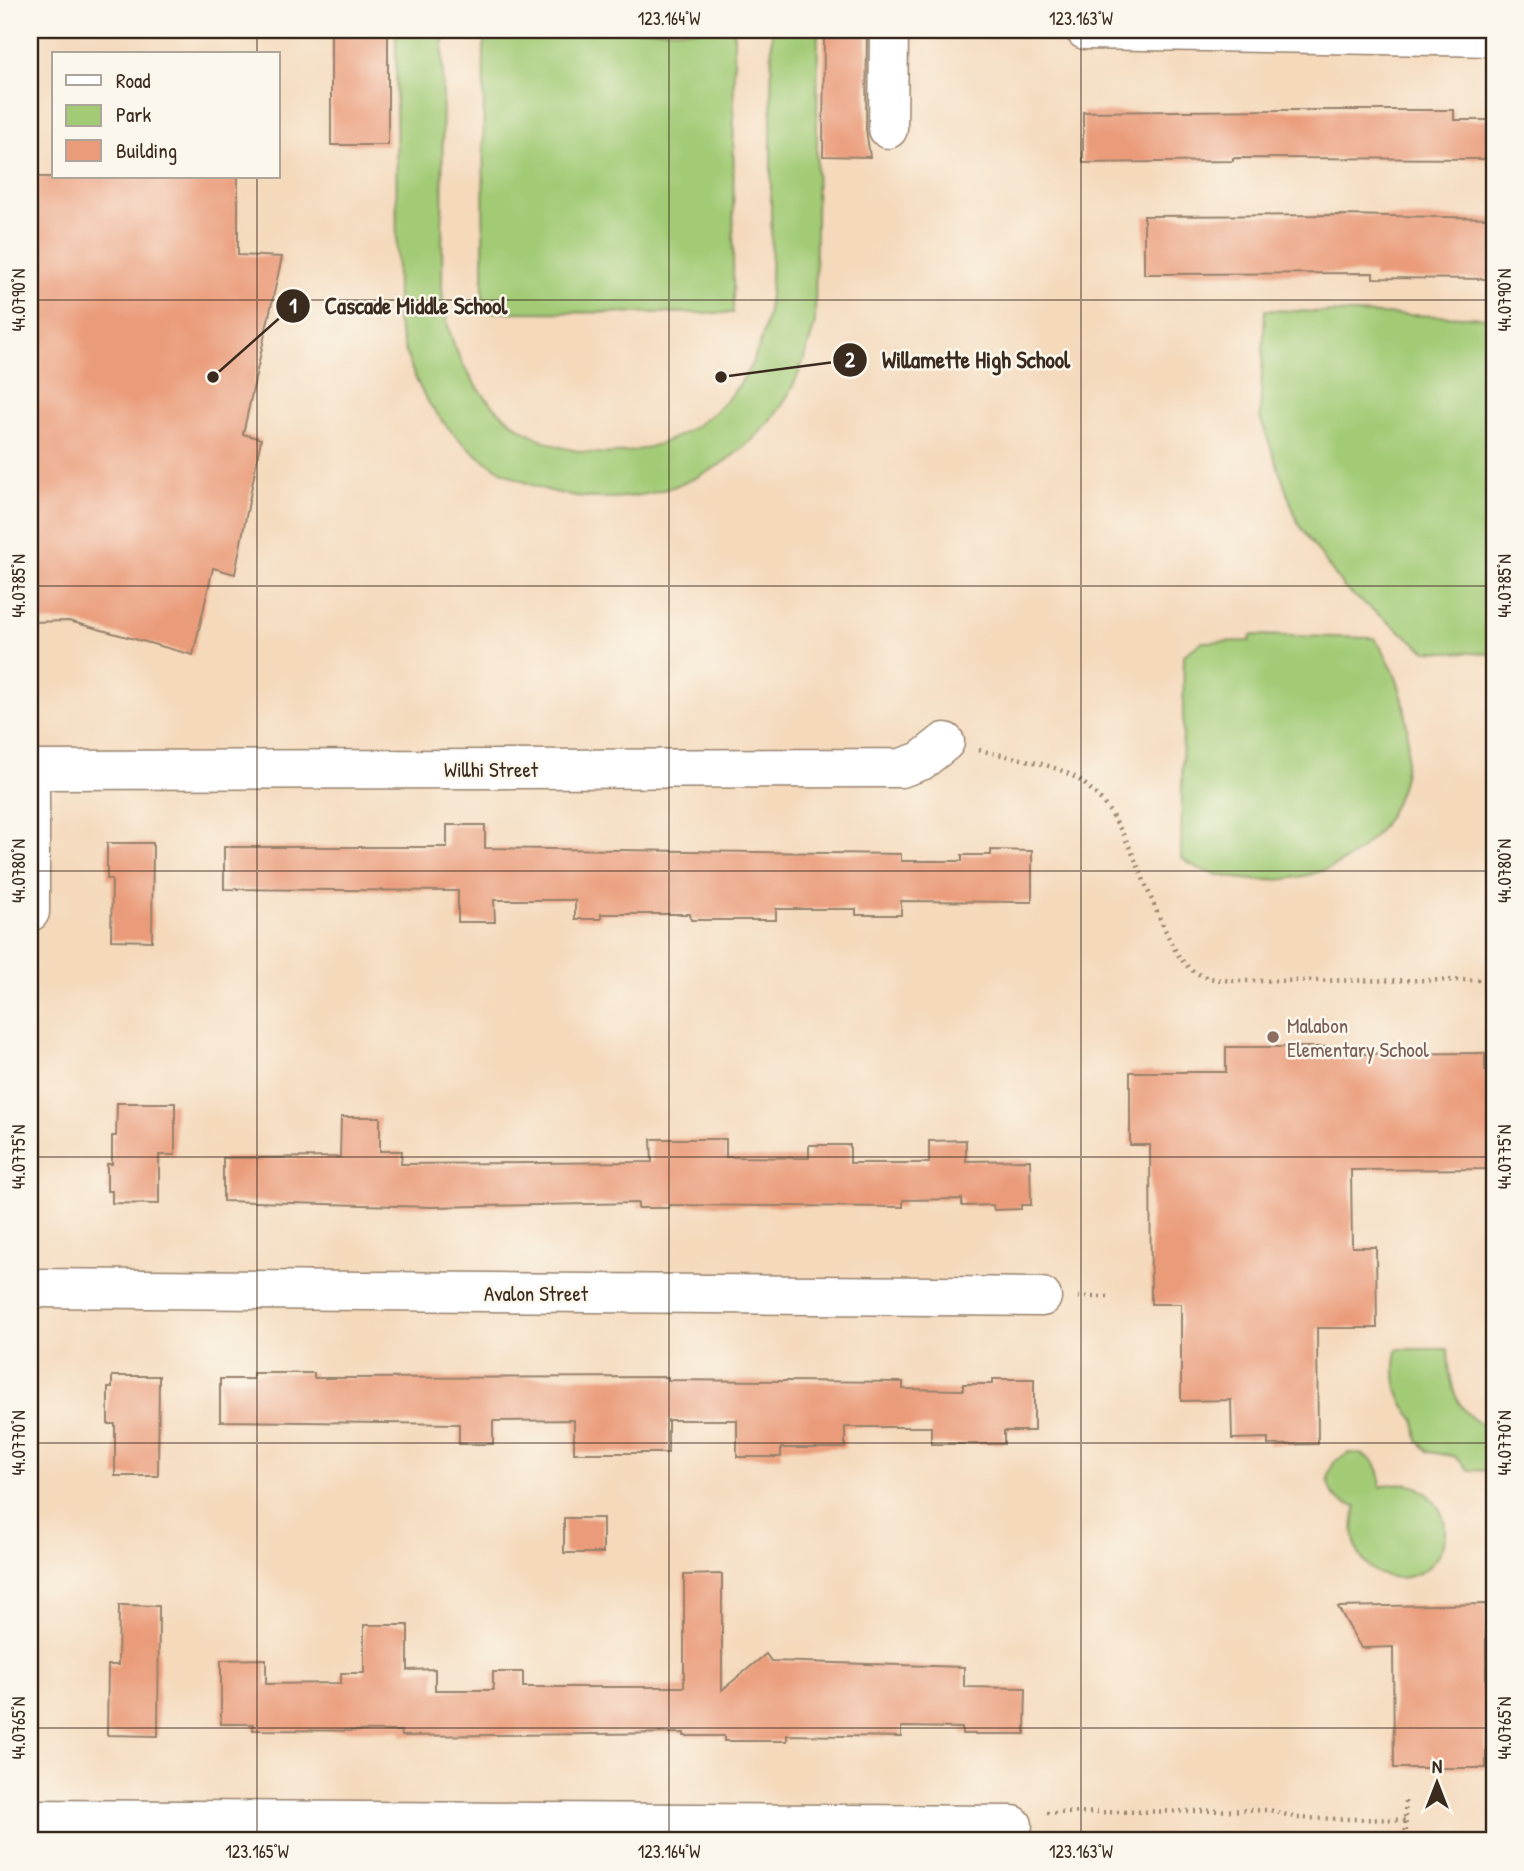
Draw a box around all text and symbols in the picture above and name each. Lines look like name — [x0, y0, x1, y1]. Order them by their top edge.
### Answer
text: 123.164°W — [638, 6, 700, 31]
text: 123.163°W — [1049, 6, 1113, 31]
legend — [52, 52, 280, 178]
text: Road — [116, 66, 150, 95]
text: Park — [116, 100, 151, 129]
text: Building — [116, 136, 177, 165]
text: 44.0790°N — [6, 269, 31, 331]
text: 44.0790°N — [1492, 269, 1517, 331]
callout: Cascade Middle School — [276, 284, 522, 328]
text: Cascade Middle School — [325, 290, 508, 321]
text: 1 — [289, 291, 297, 320]
callout: Willamette High School — [833, 338, 1084, 382]
text: Willamette High School — [882, 344, 1071, 376]
text: 2 — [845, 345, 855, 374]
text: 44.0785°N — [6, 554, 31, 618]
text: 44.0785°N — [1492, 554, 1517, 618]
street label: Willhi Street — [444, 755, 539, 784]
text: 44.0780°N — [6, 839, 31, 903]
text: 44.0780°N — [1492, 839, 1517, 903]
place label: Malabon Elementary School — [1287, 1011, 1429, 1064]
marker: Malabon Elementary School — [1265, 1029, 1281, 1045]
text: 44.0775°N — [6, 1125, 31, 1189]
text: 44.0775°N — [1492, 1125, 1517, 1189]
street label: Avalon Street — [484, 1279, 589, 1308]
text: 44.0770°N — [6, 1410, 31, 1476]
text: 44.0770°N — [1492, 1410, 1517, 1476]
text: 44.0765°N — [6, 1697, 31, 1759]
text: 44.0765°N — [1492, 1697, 1517, 1759]
north arrow — [1402, 1748, 1472, 1818]
text: N — [1432, 1753, 1442, 1779]
text: 123.165°W — [225, 1839, 289, 1864]
text: 123.164°W — [638, 1839, 700, 1864]
text: 123.163°W — [1049, 1839, 1113, 1864]

